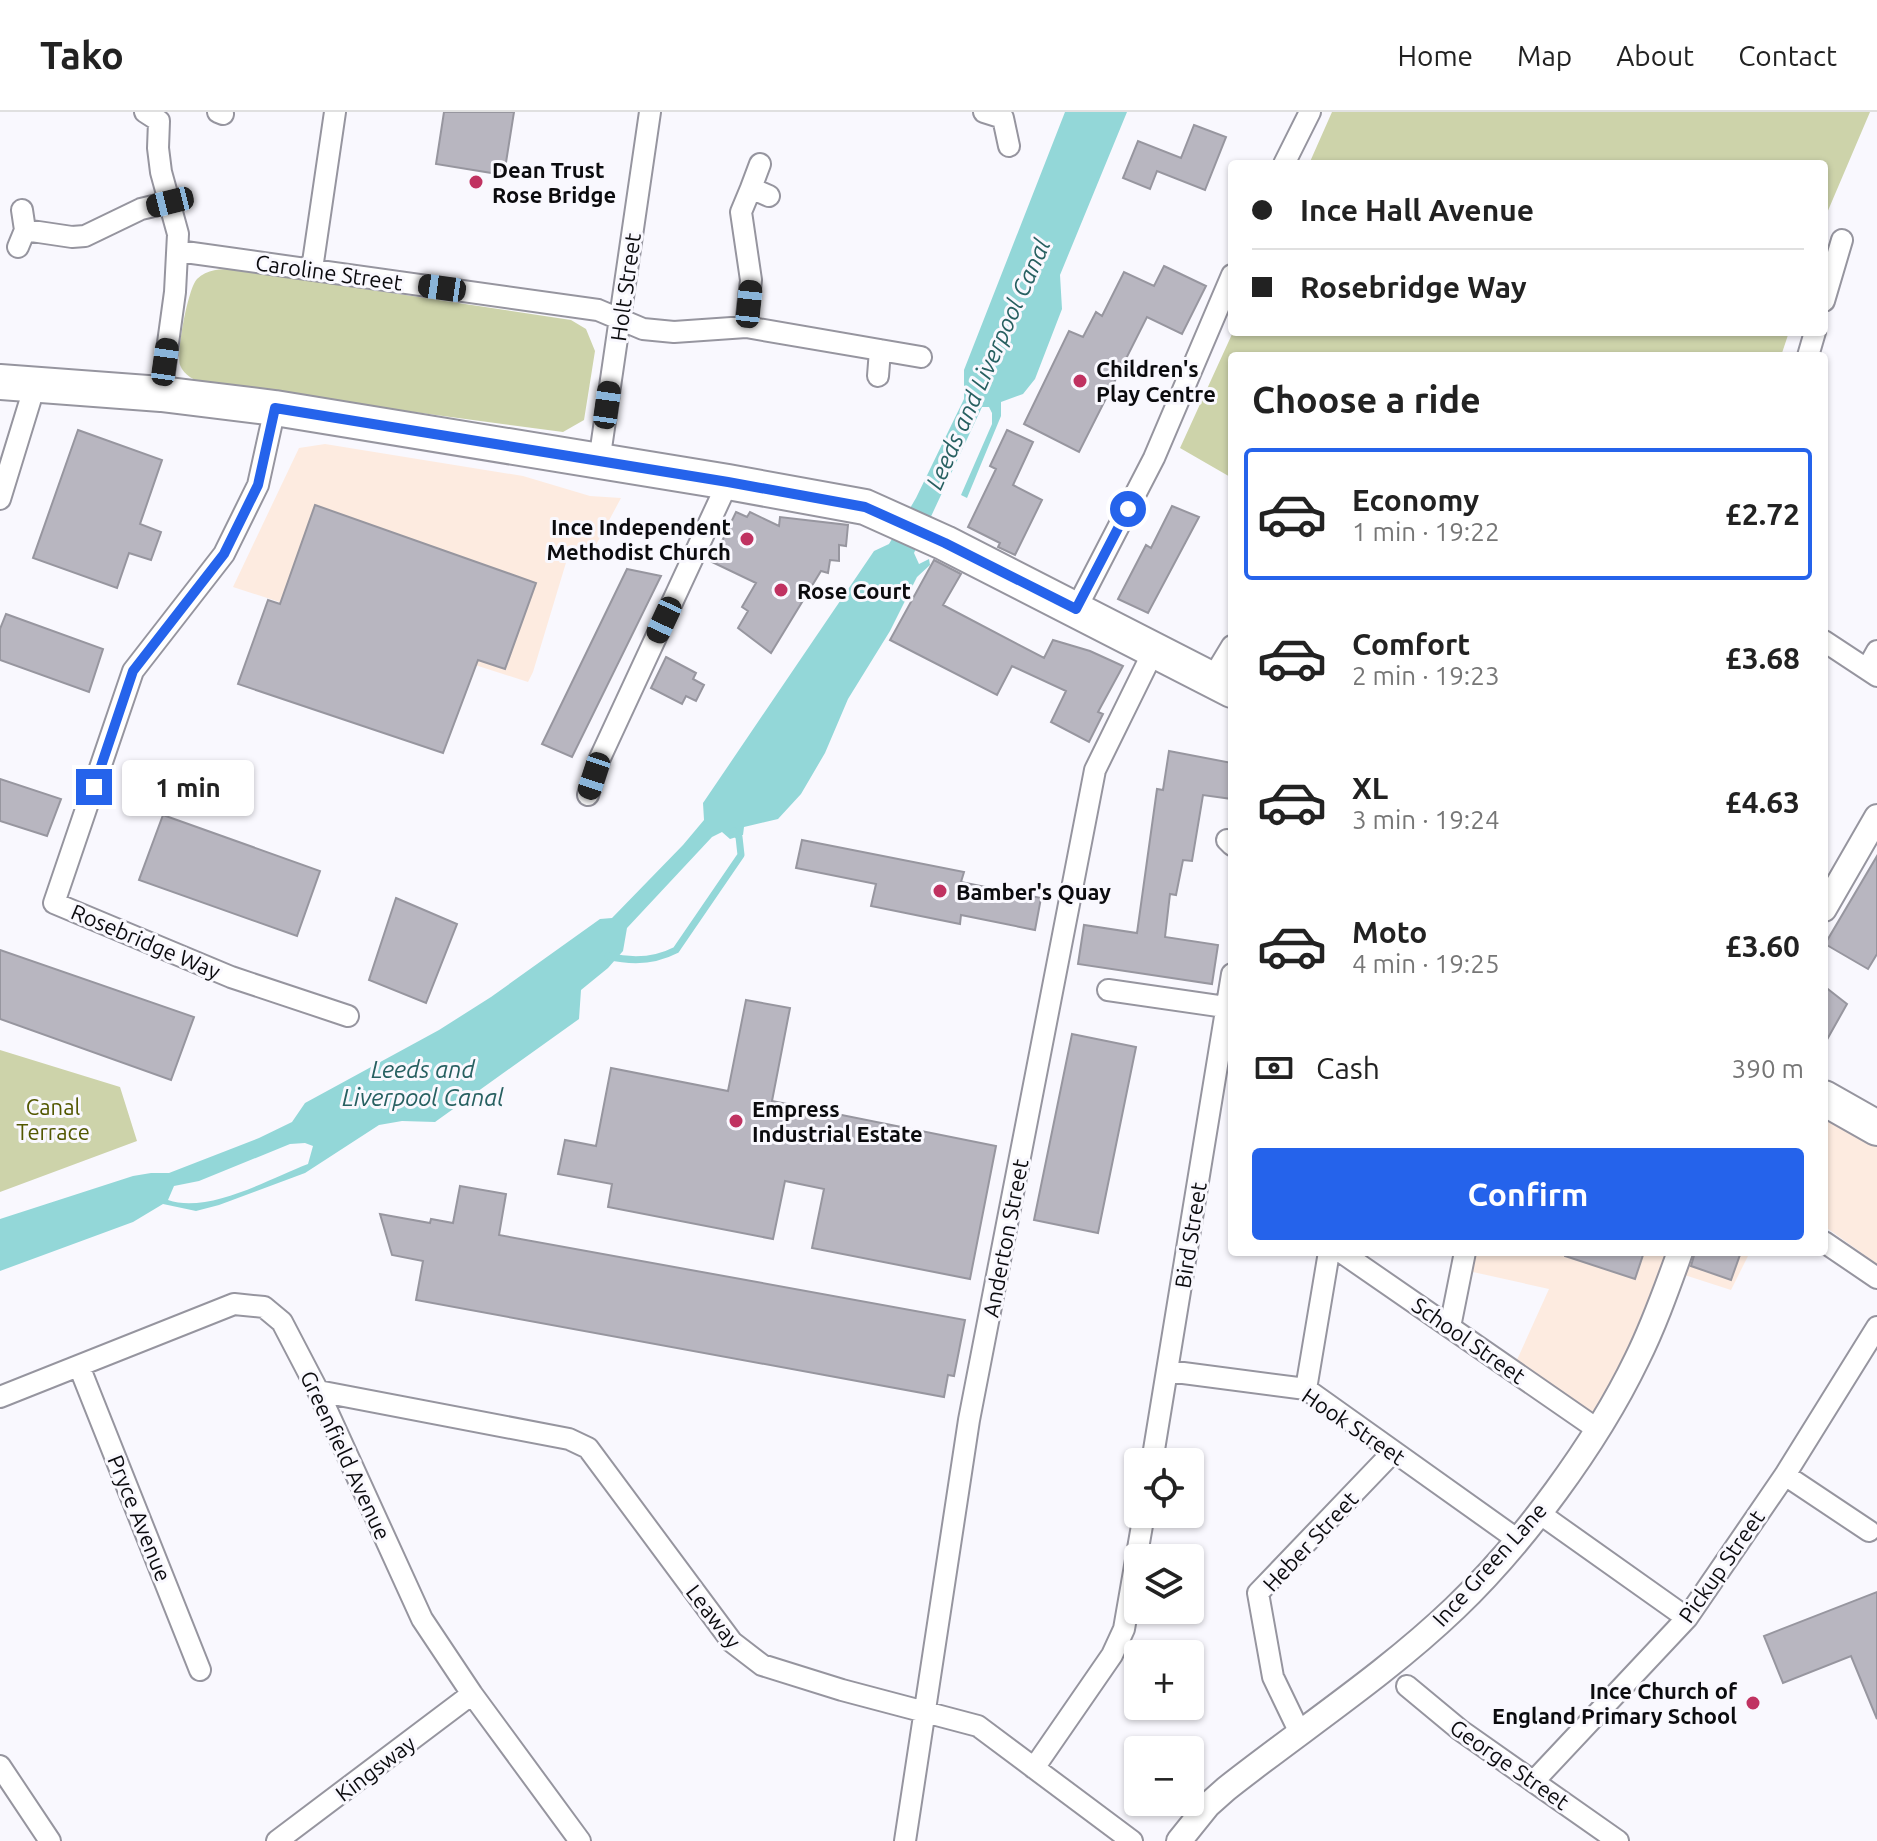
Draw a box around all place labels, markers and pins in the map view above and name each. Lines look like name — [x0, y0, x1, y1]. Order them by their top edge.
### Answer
place label: Dean Trust Rose Bridge — [492, 157, 616, 207]
marker: Dean Trust Rose Bridge — [467, 173, 485, 191]
place label: Children's Play Centre — [1096, 356, 1216, 406]
marker: Children's Play Centre — [1071, 372, 1089, 390]
place label: Ince Independent Methodist Church — [546, 514, 731, 564]
marker: Ince Independent Methodist Church — [738, 530, 756, 548]
place label: Rose Court — [797, 578, 911, 603]
marker: Rose Court — [772, 581, 790, 599]
place label: Bamber's Quay — [956, 879, 1111, 904]
marker: Bamber's Quay — [931, 882, 949, 900]
place label: Empress Industrial Estate — [752, 1096, 923, 1146]
marker: Empress Industrial Estate — [727, 1112, 745, 1130]
place label: Ince Church of England Primary School — [1492, 1678, 1738, 1728]
marker: Ince Church of England Primary School — [1744, 1694, 1762, 1712]

